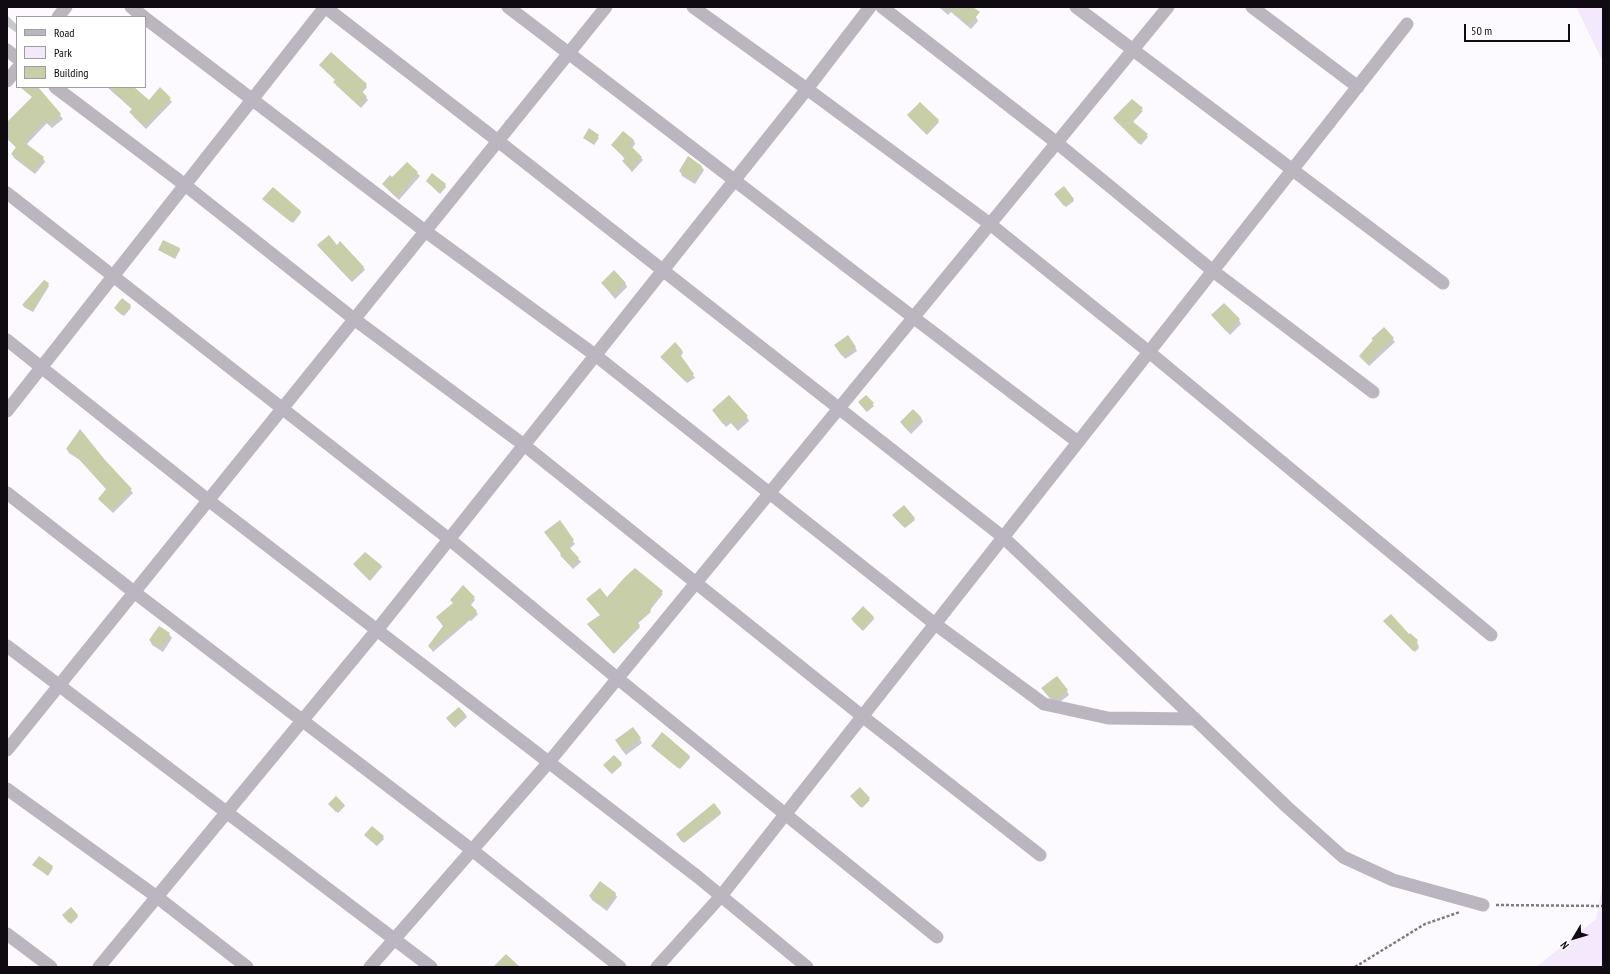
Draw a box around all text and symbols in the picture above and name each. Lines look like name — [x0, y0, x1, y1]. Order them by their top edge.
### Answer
legend — [16, 16, 146, 88]
scale bar — [1466, 16, 1572, 42]
text: 50 m — [1471, 23, 1492, 38]
text: Road — [54, 25, 74, 40]
text: Park — [54, 45, 72, 60]
text: Building — [54, 65, 89, 80]
north arrow — [1554, 918, 1594, 958]
text: N — [1557, 939, 1572, 952]

